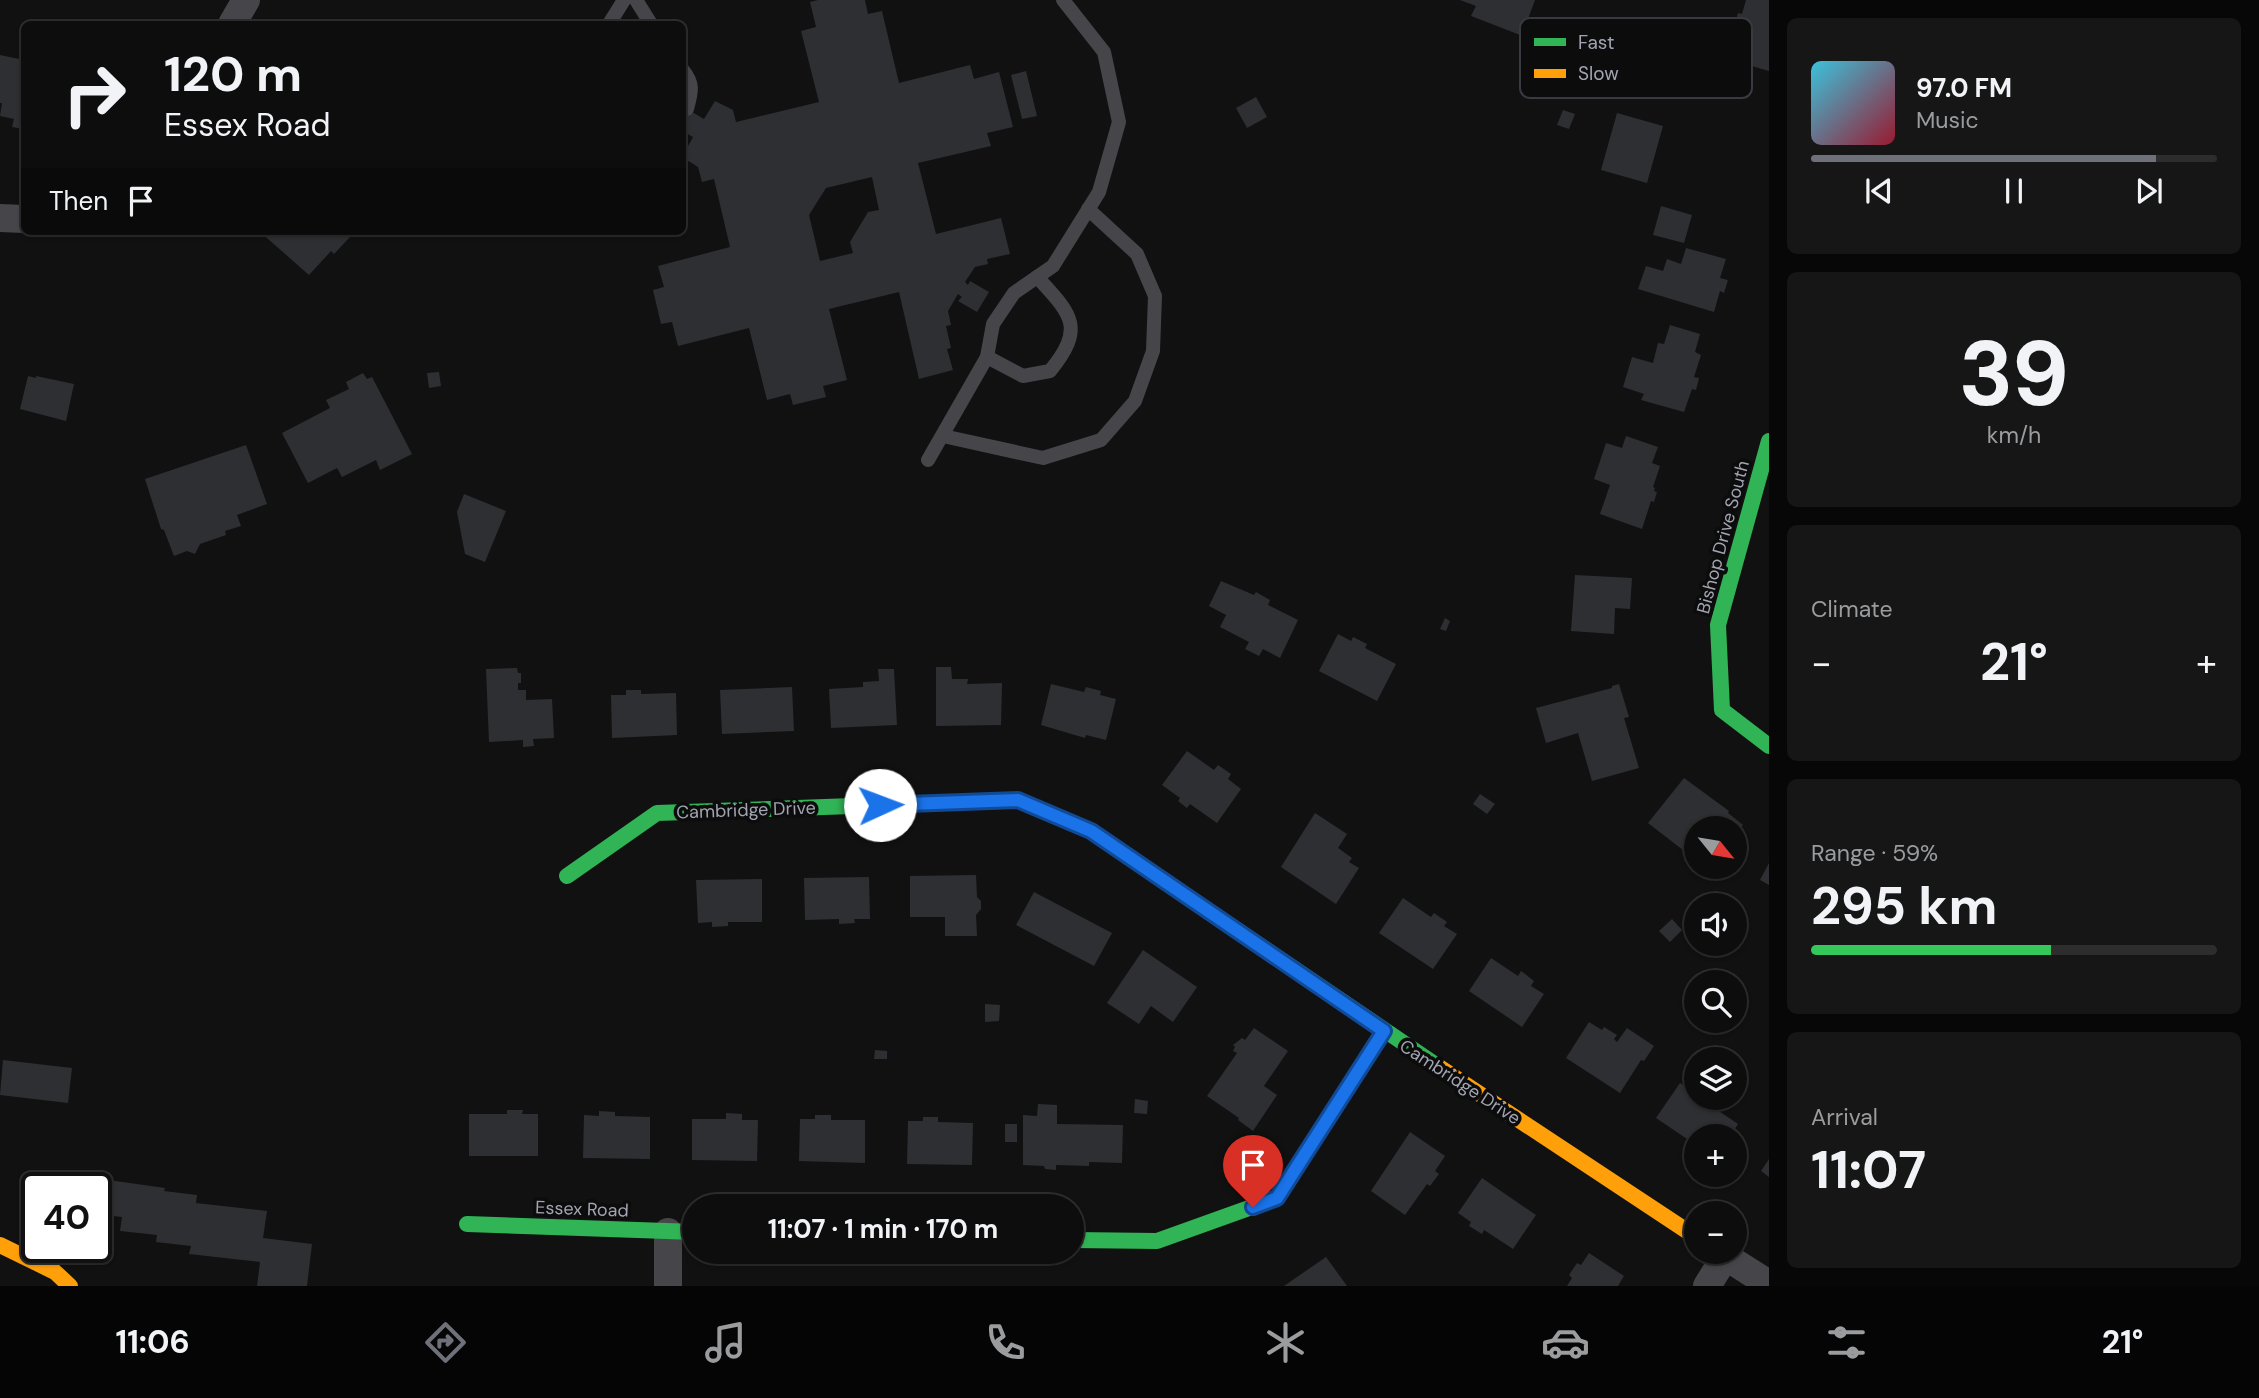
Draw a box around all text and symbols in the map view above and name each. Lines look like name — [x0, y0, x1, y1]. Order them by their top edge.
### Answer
legend — [1520, 18, 1752, 98]
text: Fast — [1578, 30, 1614, 55]
text: 120 m — [164, 42, 302, 106]
icon: right — [49, 49, 140, 140]
text: Slow — [1578, 61, 1619, 86]
text: 97.0 FM — [1916, 71, 2012, 105]
text: Essex Road — [164, 104, 331, 146]
text: Music — [1916, 105, 1979, 135]
icon: previous — [1860, 172, 1898, 210]
icon: pause — [1995, 172, 2033, 210]
icon: next — [2130, 172, 2168, 210]
icon: arrive — [122, 182, 160, 220]
text: Then — [49, 184, 108, 218]
text: 39 — [1959, 315, 2069, 433]
text: km/h — [1987, 420, 2041, 450]
street label: Bishop Drive South — [1691, 458, 1755, 616]
text: Climate — [1811, 594, 1893, 624]
text: 21° — [1980, 628, 2048, 696]
text: − — [1811, 638, 1832, 688]
text: + — [2196, 638, 2217, 688]
position arrow — [843, 768, 917, 842]
street label: Cambridge Drive — [676, 796, 816, 824]
north arrow — [1684, 816, 1746, 878]
map controls — [1684, 816, 1747, 1264]
text: Range · 59% — [1811, 838, 1938, 868]
text: 295 km — [1811, 872, 1997, 940]
button: sound — [1684, 893, 1747, 956]
button: search — [1684, 970, 1747, 1033]
street label: Cambridge Drive — [1395, 1034, 1525, 1130]
button: layers — [1684, 1047, 1747, 1110]
text: Arrival — [1811, 1102, 1878, 1132]
button: + — [1684, 1124, 1747, 1187]
pin — [1223, 1135, 1283, 1207]
text: 11:07 — [1811, 1136, 1926, 1204]
icon: arrive — [1234, 1146, 1272, 1184]
speed limit sign: 40 — [21, 1172, 112, 1263]
street label: Essex Road — [535, 1195, 629, 1223]
button: − — [1684, 1201, 1747, 1264]
text: 11:07 · 1 min · 170 m — [768, 1212, 998, 1246]
icon: directions — [421, 1318, 470, 1367]
icon: music — [701, 1318, 750, 1367]
icon: phone — [981, 1318, 1030, 1367]
icon: climate — [1261, 1318, 1310, 1367]
icon: car — [1541, 1318, 1590, 1367]
icon: filters — [1822, 1318, 1871, 1367]
text: 11:06 — [116, 1321, 190, 1363]
text: 21° — [2102, 1321, 2143, 1363]

